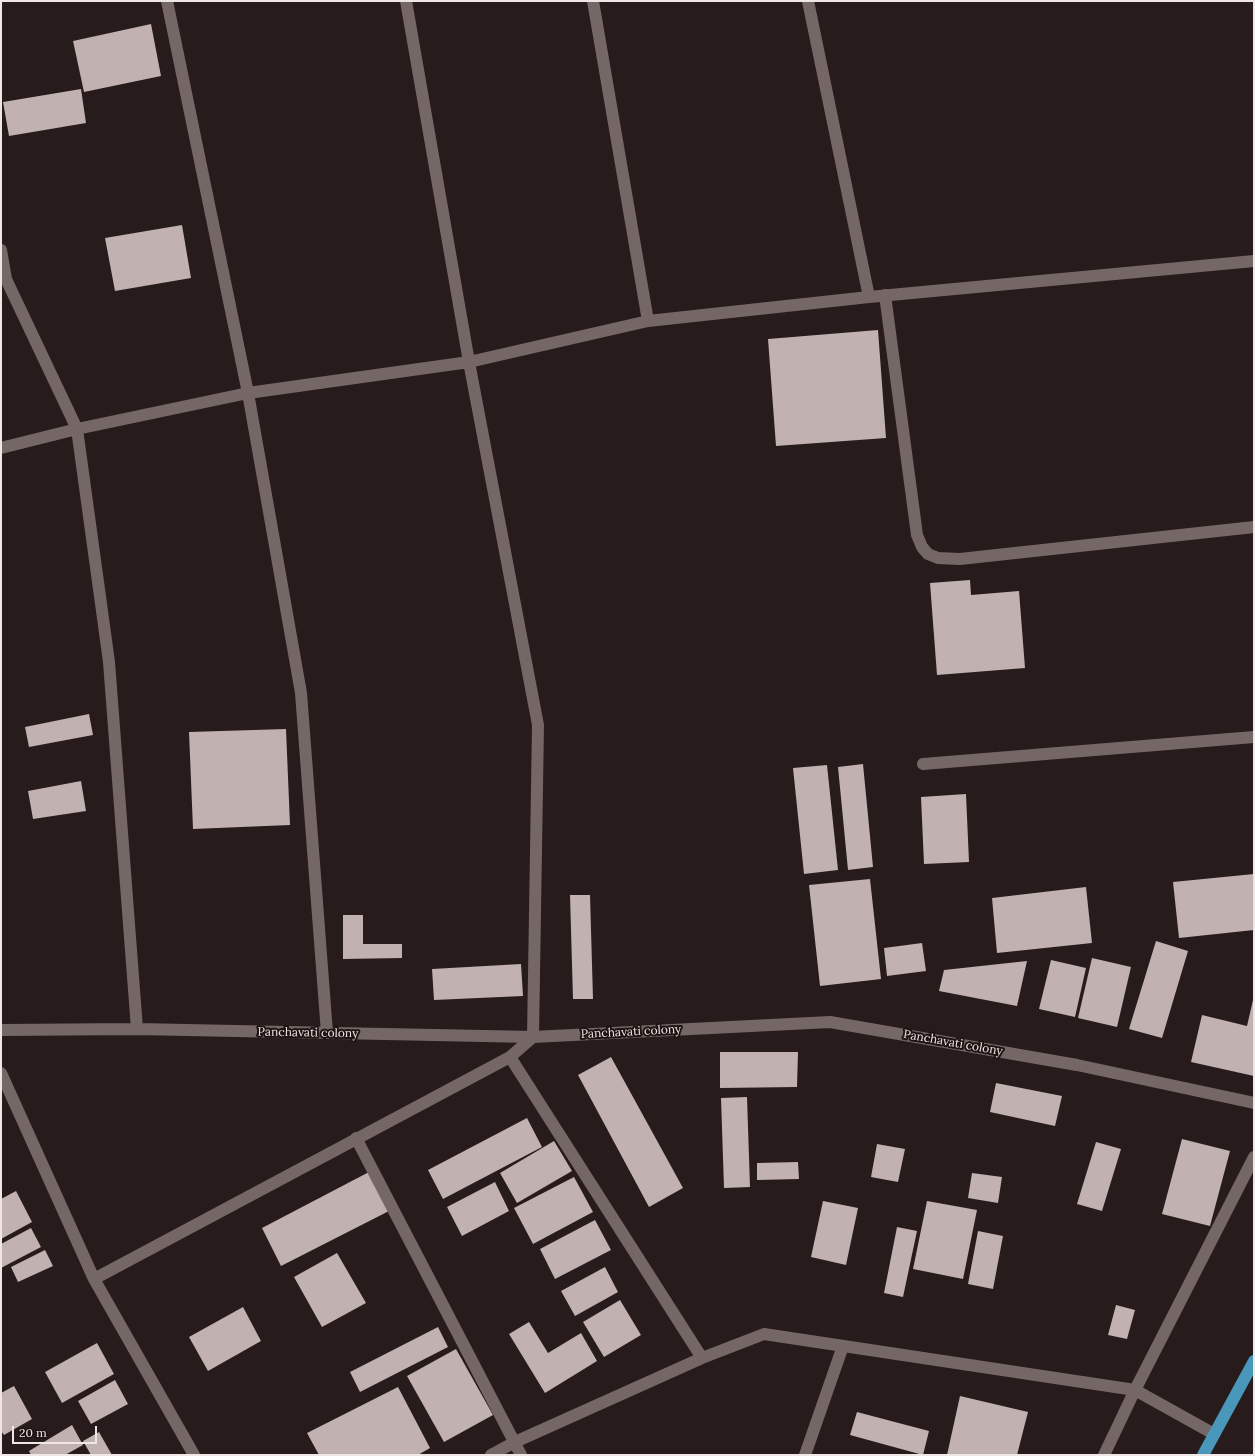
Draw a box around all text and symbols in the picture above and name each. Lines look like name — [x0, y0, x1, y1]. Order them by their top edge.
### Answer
street label: Panchavati colony — [580, 1022, 682, 1042]
street label: Panchavati colony — [258, 1025, 358, 1041]
street label: Panchavati colony — [902, 1027, 1004, 1059]
scale bar — [14, 1418, 99, 1444]
text: 20 m — [19, 1425, 47, 1440]

